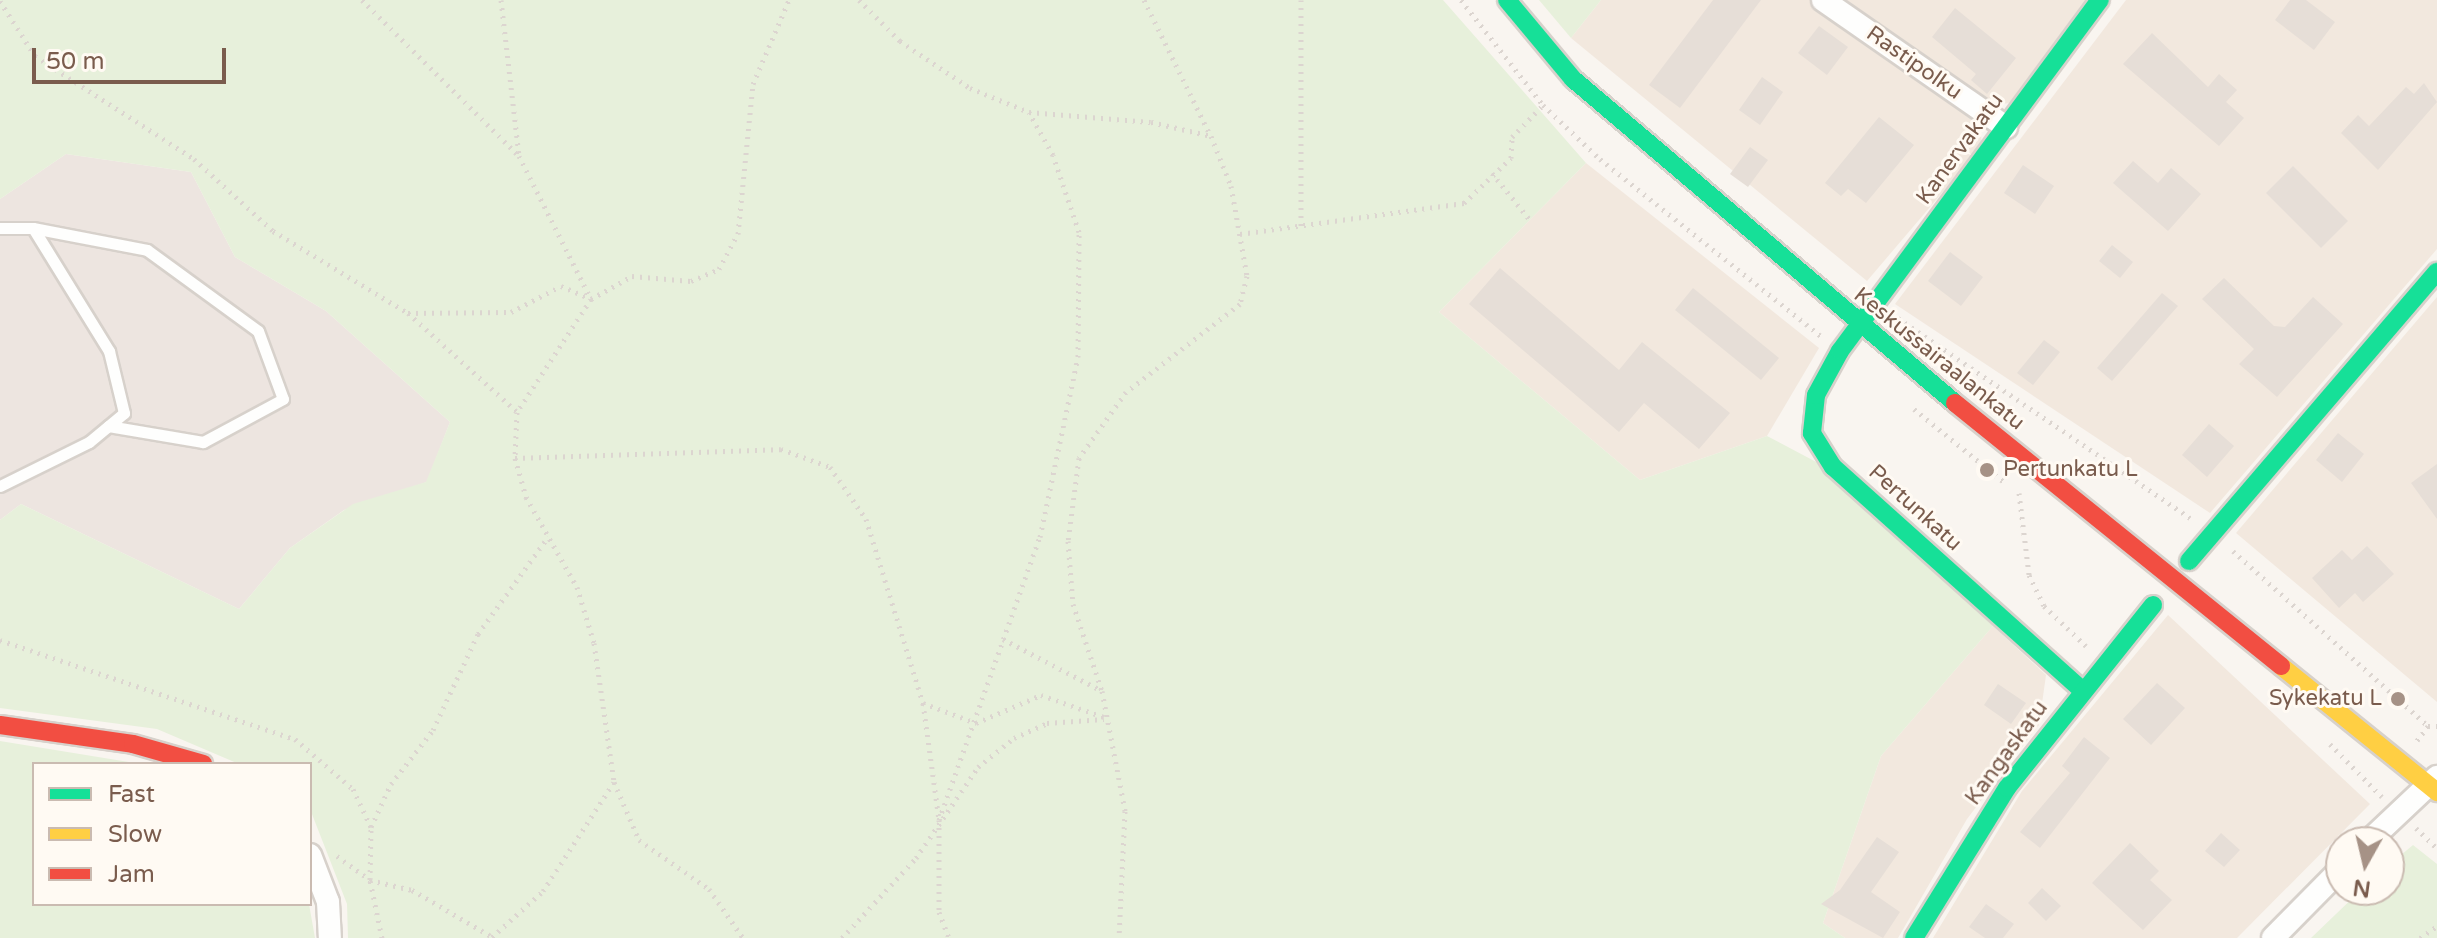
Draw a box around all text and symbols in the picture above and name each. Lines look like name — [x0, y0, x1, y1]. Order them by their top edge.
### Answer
street label: Rastipolku — [1861, 20, 1967, 106]
scale bar — [36, 32, 230, 82]
text: 50 m — [46, 47, 104, 76]
street label: Kanervakatu — [1911, 88, 2009, 210]
street label: Keskussairaalankatu — [1848, 282, 2030, 436]
place label: Pertunkatu L — [2003, 457, 2138, 483]
street label: Pertunkatu — [1863, 459, 1967, 557]
marker: Pertunkatu L — [1978, 461, 1996, 479]
place label: Sykekatu L — [2269, 686, 2382, 712]
marker: Sykekatu L — [2389, 690, 2407, 708]
street label: Kangaskatu — [1960, 695, 2054, 811]
legend — [32, 762, 312, 906]
text: Fast — [108, 780, 155, 809]
text: Slow — [108, 820, 162, 849]
north arrow — [2325, 826, 2405, 906]
text: Jam — [108, 860, 155, 889]
text: N — [2351, 874, 2373, 902]

